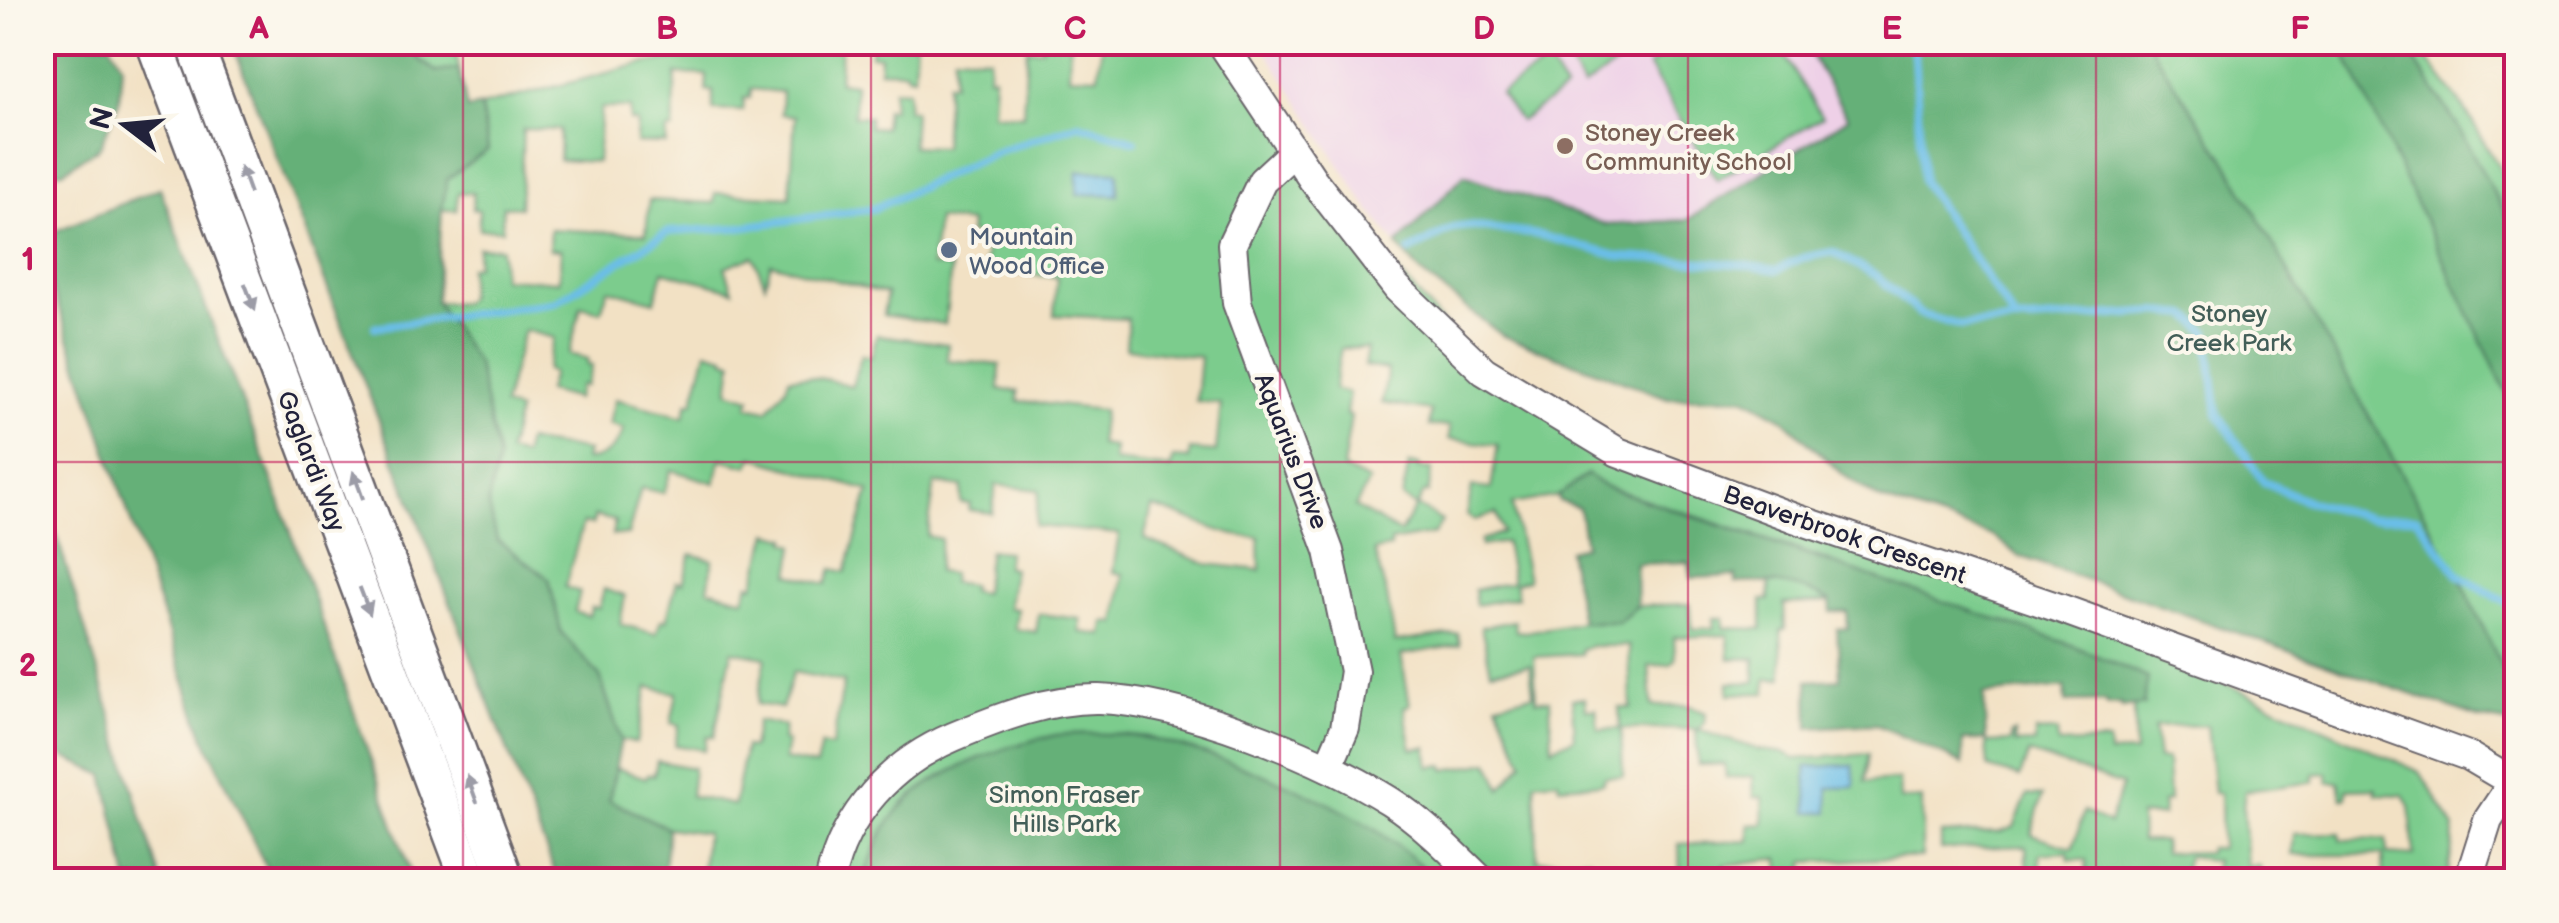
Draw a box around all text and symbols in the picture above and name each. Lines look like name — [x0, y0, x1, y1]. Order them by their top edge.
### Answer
text: A — [248, 10, 269, 49]
text: B — [656, 10, 678, 49]
text: C — [1064, 10, 1086, 49]
text: D — [1473, 10, 1495, 49]
text: E — [1882, 10, 1902, 49]
text: F — [2290, 10, 2310, 49]
north arrow — [75, 75, 175, 175]
text: N — [84, 104, 121, 133]
place label: Stoney Creek Community School — [1585, 118, 1792, 178]
marker: Stoney Creek Community School — [1554, 135, 1576, 157]
one-way arrow — [237, 165, 252, 195]
place label: Mountain Wood Office — [969, 222, 1105, 282]
marker: Mountain Wood Office — [938, 239, 960, 261]
text: 1 — [21, 241, 35, 280]
one-way arrow — [243, 283, 259, 313]
park label: Stoney Creek Park — [2166, 299, 2292, 359]
street label: Aquarius Drive — [1247, 369, 1335, 534]
street label: Gaglardi Way — [270, 387, 352, 537]
one-way arrow — [350, 469, 366, 499]
street label: Beaverbrook Crescent — [1719, 479, 1970, 592]
one-way arrow — [358, 587, 373, 617]
text: 2 — [18, 647, 38, 686]
one-way arrow — [464, 774, 479, 804]
park label: Simon Fraser Hills Park — [989, 780, 1140, 840]

